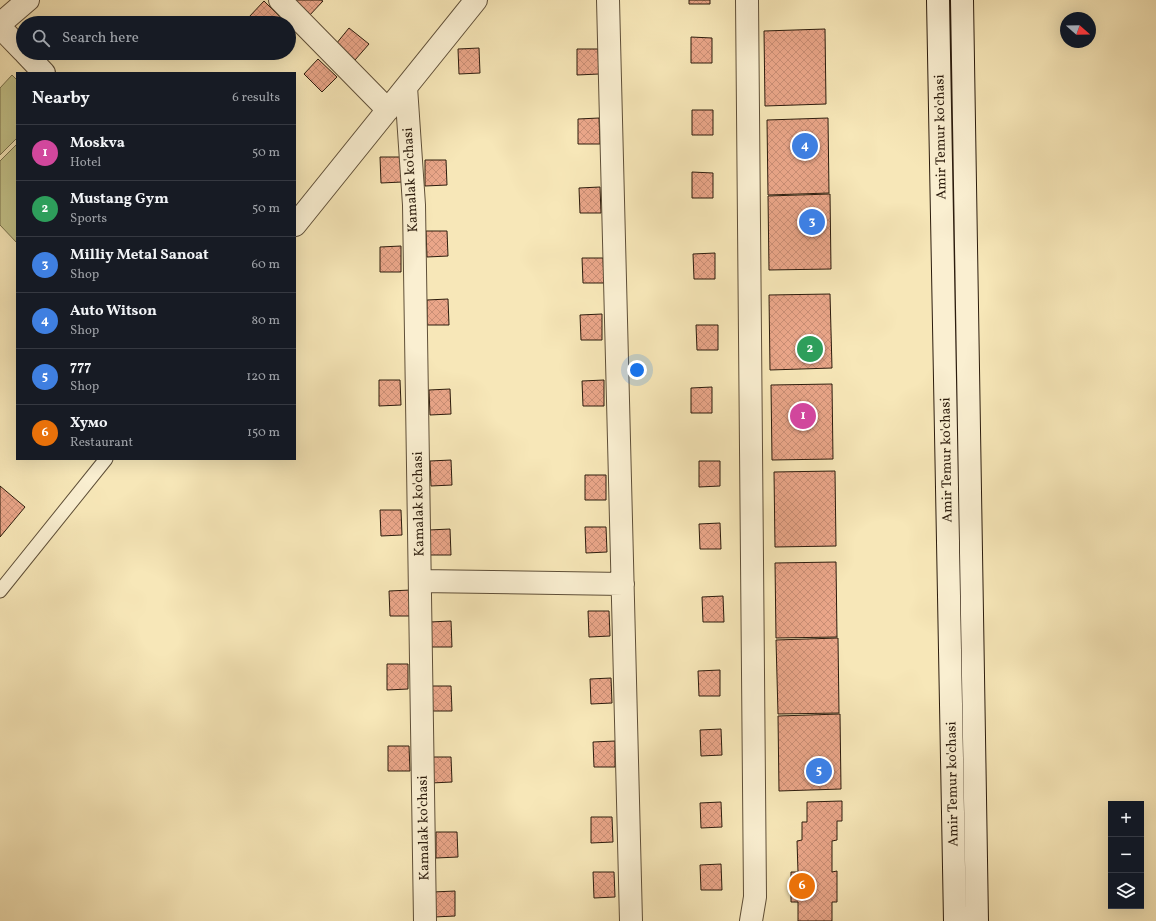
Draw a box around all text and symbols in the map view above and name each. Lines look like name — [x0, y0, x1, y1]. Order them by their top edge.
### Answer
north arrow — [1060, 12, 1096, 48]
search box — [16, 16, 296, 60]
icon: search — [30, 27, 52, 49]
text: Search here — [62, 28, 139, 49]
street label: Amir Temur ko'chasi — [930, 74, 952, 200]
text: Nearby — [32, 87, 90, 110]
text: 6 results — [232, 89, 280, 107]
street label: Kamalak ko'chasi — [399, 127, 423, 233]
pin: 4 — [792, 131, 818, 161]
text: Moskva — [70, 133, 125, 154]
text: 1 — [42, 144, 48, 162]
text: 50 m — [252, 144, 280, 162]
text: Hotel — [70, 154, 101, 172]
text: Mustang Gym — [70, 189, 169, 210]
text: 2 — [42, 200, 48, 218]
text: 50 m — [252, 200, 280, 218]
pin: 3 — [799, 207, 825, 237]
text: Sports — [70, 210, 107, 228]
text: Milliy Metal Sanoat — [70, 245, 209, 266]
text: 3 — [42, 256, 48, 274]
text: 60 m — [252, 256, 280, 274]
text: Shop — [70, 266, 99, 284]
text: Auto Witson — [70, 301, 157, 322]
text: 4 — [41, 312, 49, 330]
text: 80 m — [251, 312, 280, 330]
text: Shop — [70, 322, 99, 340]
pin: 2 — [797, 334, 823, 364]
text: 777 — [70, 357, 92, 378]
your location — [627, 360, 647, 380]
text: 5 — [42, 368, 48, 386]
text: 120 m — [246, 368, 280, 386]
text: Shop — [70, 378, 99, 396]
street label: Amir Temur ko'chasi — [936, 397, 958, 523]
pin: 1 — [790, 401, 816, 431]
text: Хумо — [70, 413, 108, 434]
text: 6 — [41, 424, 49, 442]
text: 150 m — [247, 424, 280, 442]
text: Restaurant — [70, 434, 133, 452]
street label: Kamalak ko'chasi — [409, 451, 429, 557]
street label: Amir Temur ko'chasi — [942, 721, 964, 847]
pin: 5 — [806, 756, 832, 786]
street label: Kamalak ko'chasi — [414, 775, 434, 881]
map controls — [1108, 801, 1144, 909]
button: + — [1108, 801, 1144, 837]
button: − — [1108, 837, 1144, 873]
pin: 6 — [789, 871, 815, 901]
button: layers — [1108, 873, 1144, 909]

